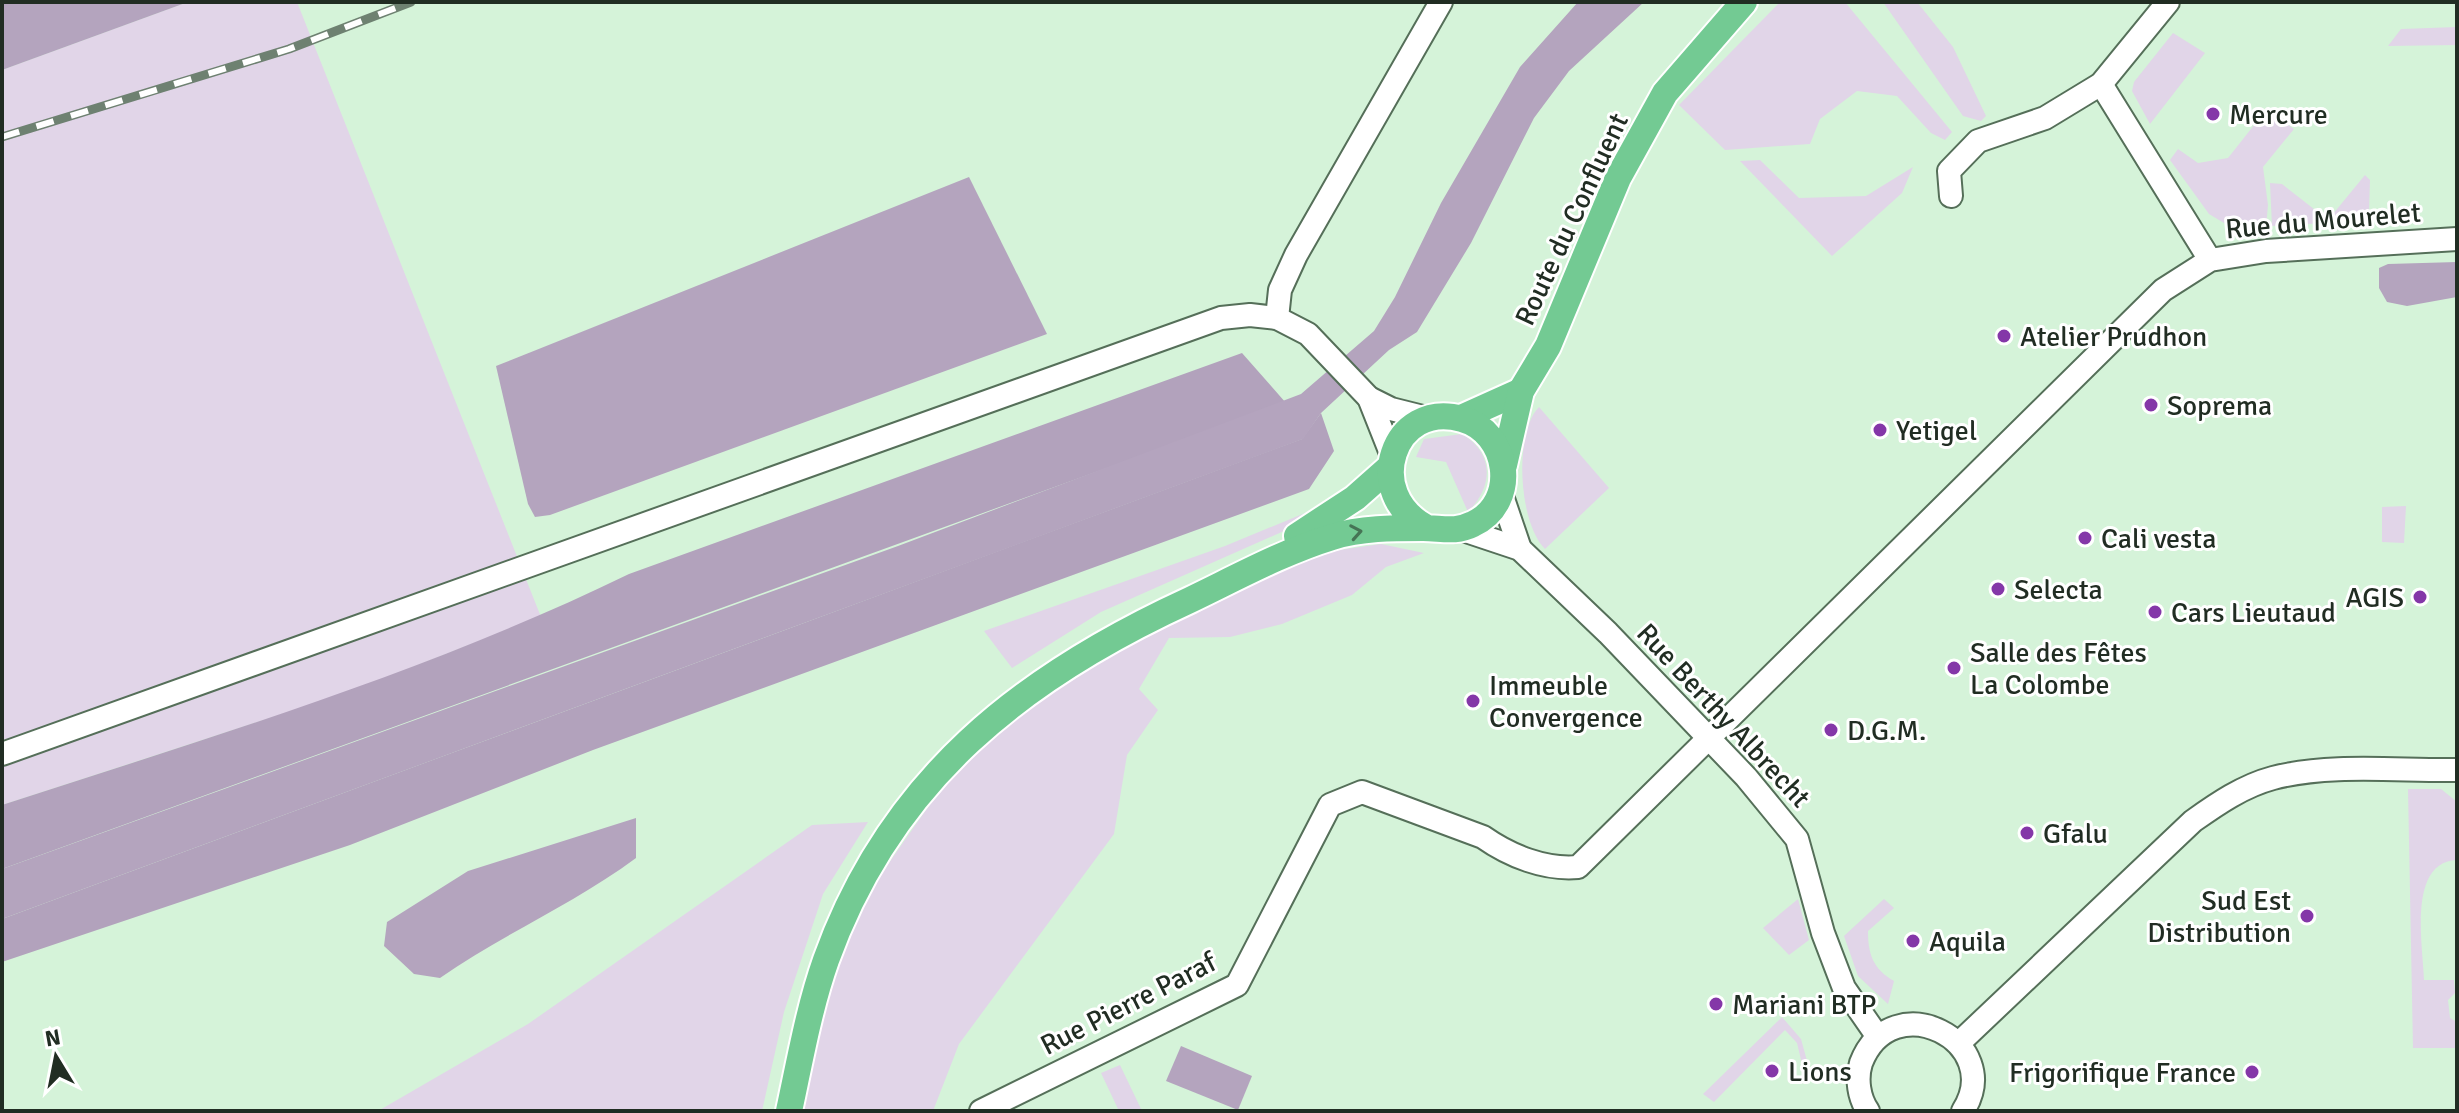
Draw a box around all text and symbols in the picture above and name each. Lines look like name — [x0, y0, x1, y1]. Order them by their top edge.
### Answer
place label: Mercure — [2229, 98, 2328, 132]
marker: Mercure — [2204, 105, 2222, 123]
street label: Route du Confluent — [1508, 108, 1636, 331]
street label: Rue du Mourelet — [2224, 196, 2422, 246]
place label: Atelier Prudhon — [2020, 320, 2207, 354]
marker: Atelier Prudhon — [1995, 327, 2013, 345]
place label: Soprema — [2167, 389, 2272, 423]
marker: Soprema — [2142, 396, 2160, 414]
place label: Yetigel — [1896, 414, 1977, 448]
marker: Yetigel — [1871, 421, 1889, 439]
place label: Cali vesta — [2101, 522, 2216, 556]
one-way arrow — [1349, 525, 1363, 542]
marker: Cali vesta — [2076, 529, 2094, 547]
place label: Selecta — [2014, 573, 2103, 607]
marker: Selecta — [1989, 580, 2007, 598]
place label: AGIS — [2345, 581, 2404, 615]
marker: AGIS — [2411, 588, 2429, 606]
place label: Cars Lieutaud — [2171, 596, 2336, 630]
marker: Cars Lieutaud — [2146, 603, 2164, 621]
street label: Rue Berthy Albrecht — [1629, 617, 1817, 815]
place label: Salle des Fêtes La Colombe — [1970, 636, 2147, 702]
marker: Salle des Fêtes La Colombe — [1945, 659, 1963, 677]
place label: Immeuble Convergence — [1489, 669, 1643, 735]
marker: Immeuble Convergence — [1464, 692, 1482, 710]
place label: D.G.M. — [1847, 714, 1926, 748]
marker: D.G.M. — [1822, 721, 1840, 739]
place label: Gfalu — [2043, 817, 2108, 851]
marker: Gfalu — [2018, 824, 2036, 842]
place label: Sud Est Distribution — [2147, 884, 2291, 950]
marker: Sud Est Distribution — [2298, 907, 2316, 925]
place label: Aquila — [1929, 925, 2006, 959]
marker: Aquila — [1904, 932, 1922, 950]
street label: Rue Pierre Paraf — [1035, 944, 1223, 1063]
place label: Mariani BTP — [1732, 988, 1876, 1022]
marker: Mariani BTP — [1707, 995, 1725, 1013]
north arrow — [16, 1017, 96, 1097]
text: N — [43, 1023, 62, 1052]
place label: Lions — [1788, 1055, 1852, 1089]
place label: Frigorifique France — [2009, 1056, 2236, 1090]
marker: Lions — [1763, 1062, 1781, 1080]
marker: Frigorifique France — [2243, 1063, 2261, 1081]

